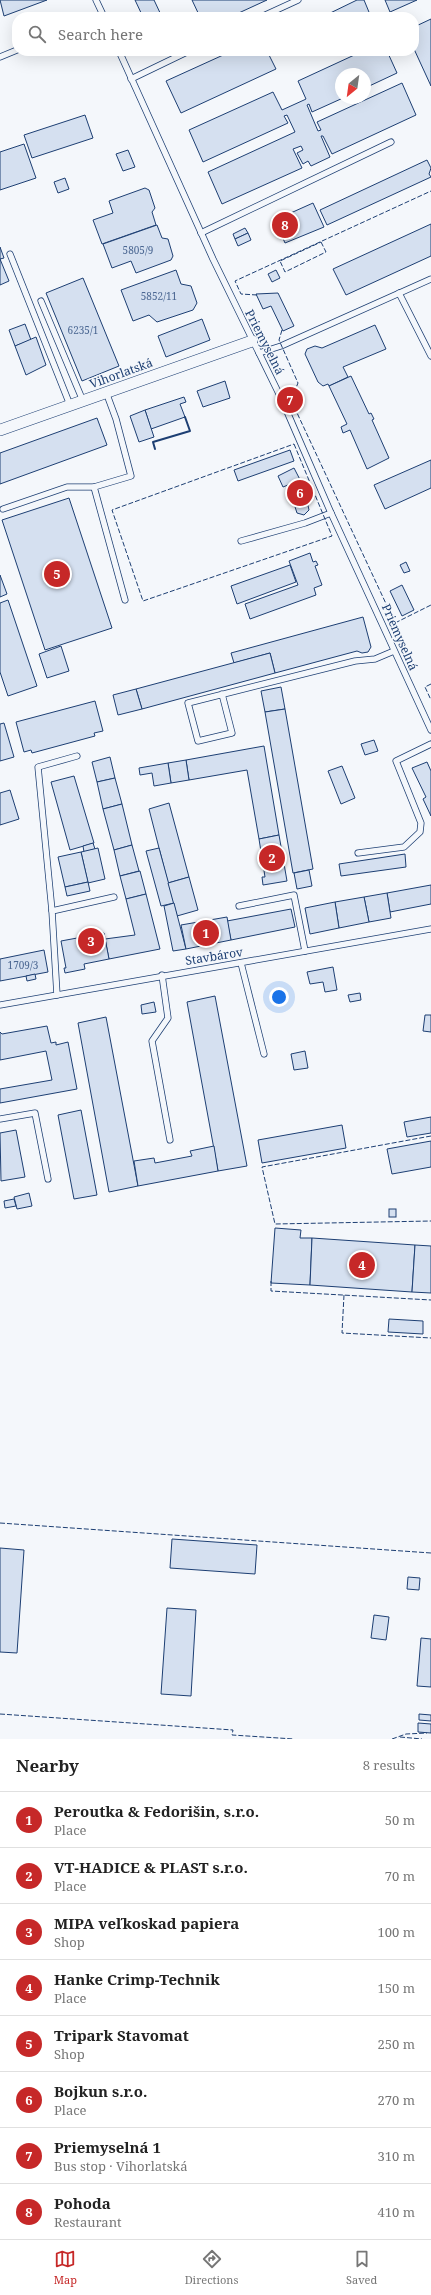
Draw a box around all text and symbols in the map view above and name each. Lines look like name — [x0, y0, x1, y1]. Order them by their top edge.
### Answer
search box — [12, 12, 419, 56]
icon: search — [26, 23, 48, 45]
text: Search here — [58, 24, 143, 44]
north arrow — [335, 68, 371, 104]
pin: 8 — [272, 210, 298, 240]
house number: 5805/9 — [123, 243, 153, 257]
house number: 5852/11 — [141, 289, 177, 303]
street label: Priemyselná — [241, 306, 289, 378]
house number: 6235/1 — [68, 323, 98, 337]
street label: Vihorlatská — [87, 354, 155, 392]
pin: 7 — [277, 385, 303, 415]
pin: 6 — [287, 478, 313, 508]
pin: 5 — [44, 559, 70, 589]
street label: Priemyselná — [378, 601, 422, 673]
pin: 2 — [259, 843, 285, 873]
pin: 1 — [193, 918, 219, 948]
pin: 3 — [78, 926, 104, 956]
street label: Stavbárov — [184, 943, 244, 969]
house number: 1709/3 — [8, 958, 39, 972]
your location — [269, 987, 289, 1007]
pin: 4 — [349, 1250, 375, 1280]
text: Nearby — [16, 1754, 79, 1777]
text: 8 results — [363, 1756, 415, 1774]
text: Peroutka & Fedorišin, s.r.o. — [54, 1801, 259, 1821]
text: 1 — [25, 1811, 33, 1829]
text: 50 m — [385, 1811, 415, 1829]
text: Place — [54, 1821, 87, 1839]
text: VT-HADICE & PLAST s.r.o. — [54, 1857, 248, 1877]
text: 2 — [25, 1867, 33, 1885]
text: 70 m — [385, 1867, 415, 1885]
text: Place — [54, 1877, 87, 1895]
text: MIPA veľkoskad papiera — [54, 1913, 239, 1933]
text: 3 — [25, 1923, 33, 1941]
text: 100 m — [378, 1923, 415, 1941]
text: Shop — [54, 1933, 85, 1951]
text: Hanke Crimp-Technik — [54, 1969, 220, 1989]
text: 4 — [25, 1979, 33, 1997]
text: 150 m — [378, 1979, 415, 1997]
text: Place — [54, 1989, 87, 2007]
text: Tripark Stavomat — [54, 2025, 189, 2045]
text: 5 — [25, 2035, 33, 2053]
text: 250 m — [378, 2035, 415, 2053]
text: Shop — [54, 2045, 85, 2063]
text: Bojkun s.r.o. — [54, 2081, 147, 2101]
text: 6 — [25, 2091, 33, 2109]
text: 270 m — [378, 2091, 415, 2109]
text: Place — [54, 2101, 87, 2119]
text: Priemyselná 1 — [54, 2137, 161, 2157]
text: 7 — [25, 2147, 33, 2165]
text: 310 m — [378, 2147, 415, 2165]
text: Bus stop · Vihorlatská — [54, 2157, 187, 2175]
text: Pohoda — [54, 2193, 111, 2213]
text: 8 — [25, 2203, 33, 2221]
text: 410 m — [378, 2203, 415, 2221]
text: Restaurant — [54, 2213, 122, 2231]
tab: Map — [54, 2248, 77, 2287]
tab: Directions — [185, 2248, 238, 2287]
tab: Saved — [346, 2248, 377, 2287]

